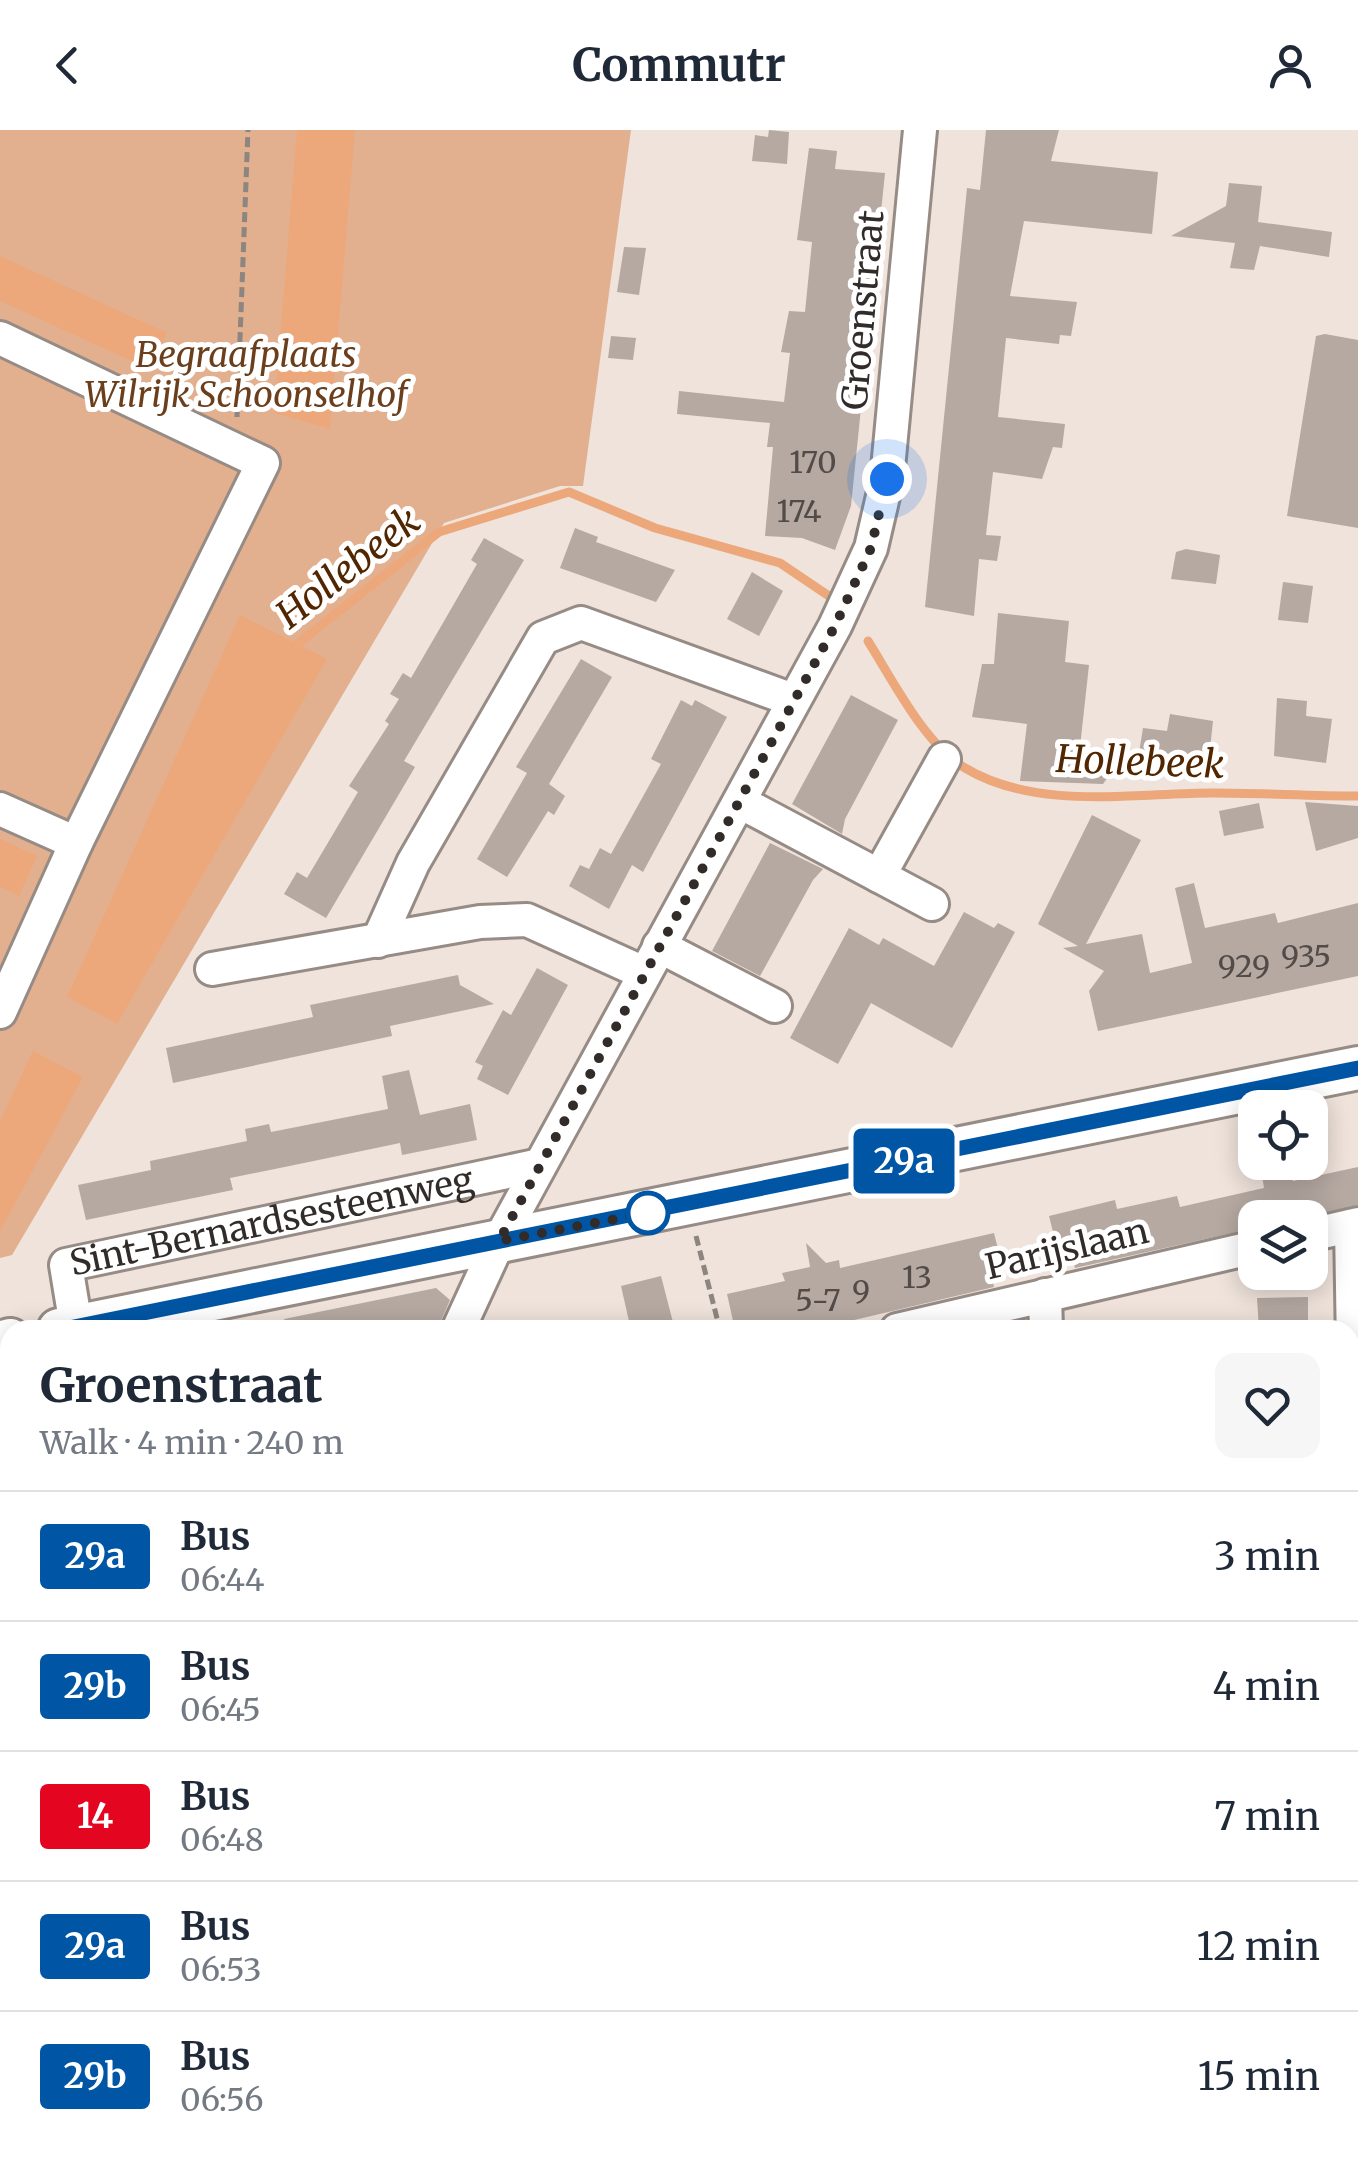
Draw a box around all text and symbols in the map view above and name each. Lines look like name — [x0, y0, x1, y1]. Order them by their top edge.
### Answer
text: Commutr — [572, 37, 786, 93]
icon: back — [40, 38, 95, 93]
icon: person — [1263, 38, 1318, 93]
street label: Groenstraat — [832, 208, 894, 412]
park label: Begraafplaats Wilrijk Schoonselhof — [84, 333, 412, 417]
house number: 170 — [789, 443, 837, 481]
your location — [862, 454, 912, 504]
house number: 174 — [777, 492, 821, 530]
water label: Hollebeek — [266, 497, 429, 639]
water label: Hollebeek — [1054, 735, 1225, 788]
house number: 935 — [1281, 937, 1331, 975]
house number: 929 — [1218, 947, 1270, 985]
map controls — [1238, 1090, 1328, 1290]
button: locate — [1238, 1090, 1328, 1180]
line badge: 29a — [846, 1128, 962, 1194]
text: 29a — [873, 1139, 935, 1183]
street label: Sint-Bernardsesteenweg — [66, 1158, 478, 1286]
unlabelled marker — [627, 1192, 669, 1234]
button: layers — [1238, 1200, 1328, 1290]
street label: Parijslaan — [981, 1209, 1153, 1289]
house number: 13 — [902, 1258, 932, 1296]
house number: 9 — [852, 1272, 870, 1310]
house number: 5-7 — [795, 1281, 841, 1319]
button: heart — [1215, 1353, 1320, 1458]
text: Groenstraat — [40, 1355, 323, 1415]
text: Walk · 4 min · 240 m — [40, 1423, 344, 1463]
text: Bus — [180, 1513, 250, 1560]
text: 3 min — [1214, 1533, 1320, 1580]
text: 29a — [64, 1534, 126, 1578]
text: 06:44 — [180, 1560, 265, 1600]
text: Bus — [180, 1643, 250, 1690]
text: 4 min — [1212, 1663, 1320, 1710]
text: 29b — [63, 1664, 127, 1708]
text: 06:45 — [180, 1690, 261, 1730]
text: Bus — [180, 1773, 250, 1820]
text: 7 min — [1214, 1793, 1320, 1840]
text: 14 — [77, 1794, 113, 1838]
text: 06:48 — [180, 1820, 264, 1860]
text: Bus — [180, 1903, 250, 1950]
text: 12 min — [1197, 1923, 1320, 1970]
text: 29a — [64, 1924, 126, 1968]
text: 06:53 — [180, 1950, 262, 1990]
text: Bus — [180, 2033, 250, 2080]
text: 15 min — [1198, 2053, 1320, 2100]
text: 29b — [63, 2054, 127, 2098]
text: 06:56 — [180, 2080, 264, 2120]

